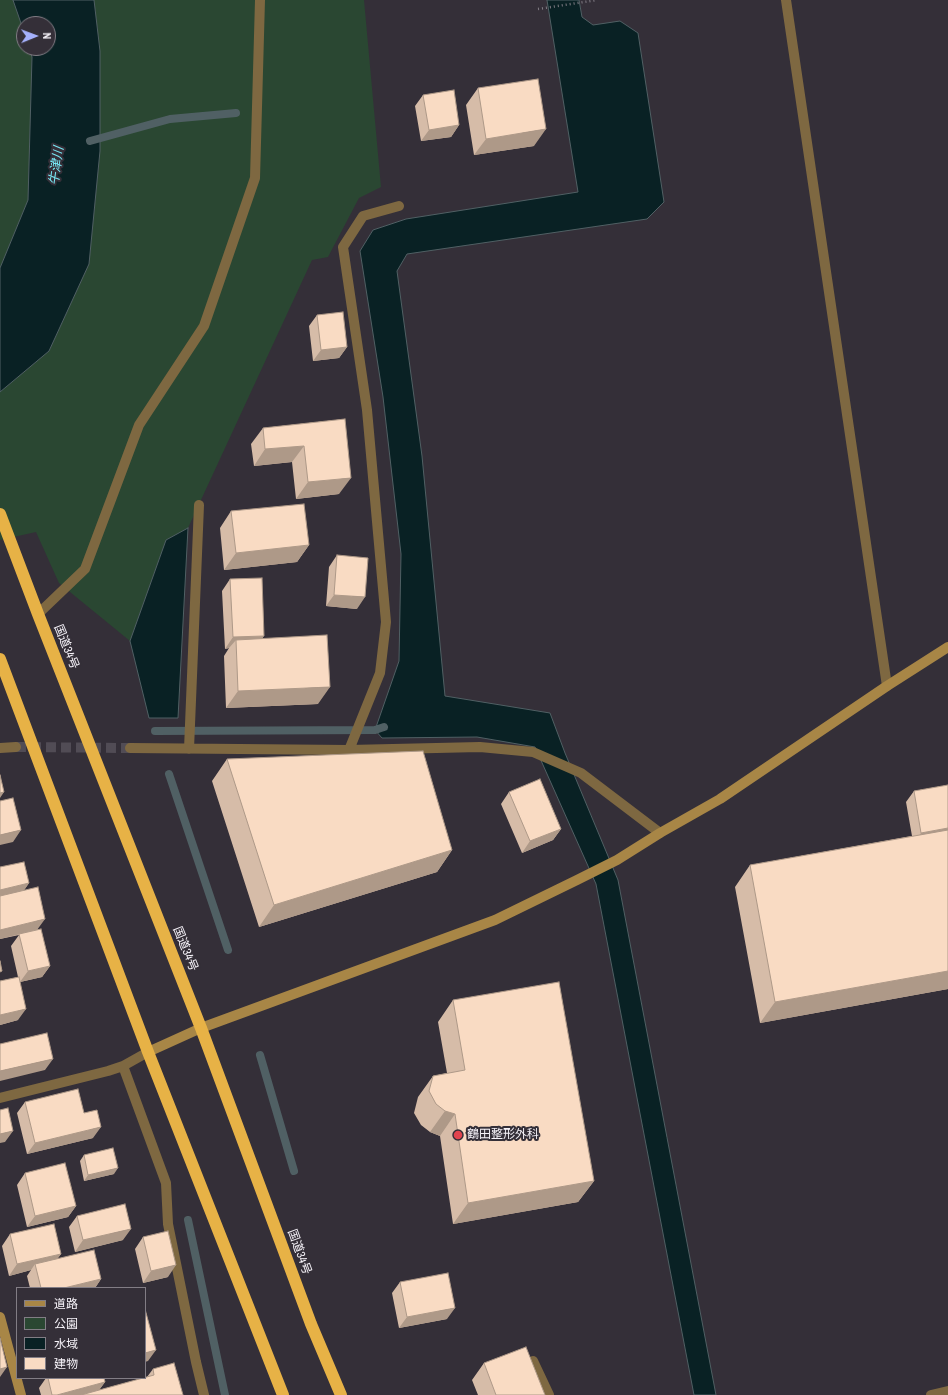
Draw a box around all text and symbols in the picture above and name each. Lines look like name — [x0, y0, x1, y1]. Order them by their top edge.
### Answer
north arrow — [16, 16, 56, 56]
text: N — [40, 32, 54, 39]
water label: 牛津川 — [47, 146, 67, 186]
street label: 国道34号 — [51, 623, 81, 671]
street label: 国道34号 — [170, 925, 200, 973]
place label: 鶴田整形外科 — [467, 1128, 539, 1142]
marker: 鶴田整形外科 — [452, 1129, 464, 1141]
street label: 国道34号 — [284, 1227, 314, 1277]
legend — [16, 1287, 146, 1379]
text: 道路 — [54, 1296, 78, 1312]
text: 公園 — [54, 1316, 78, 1332]
text: 水域 — [54, 1336, 78, 1352]
text: 建物 — [54, 1356, 78, 1372]

